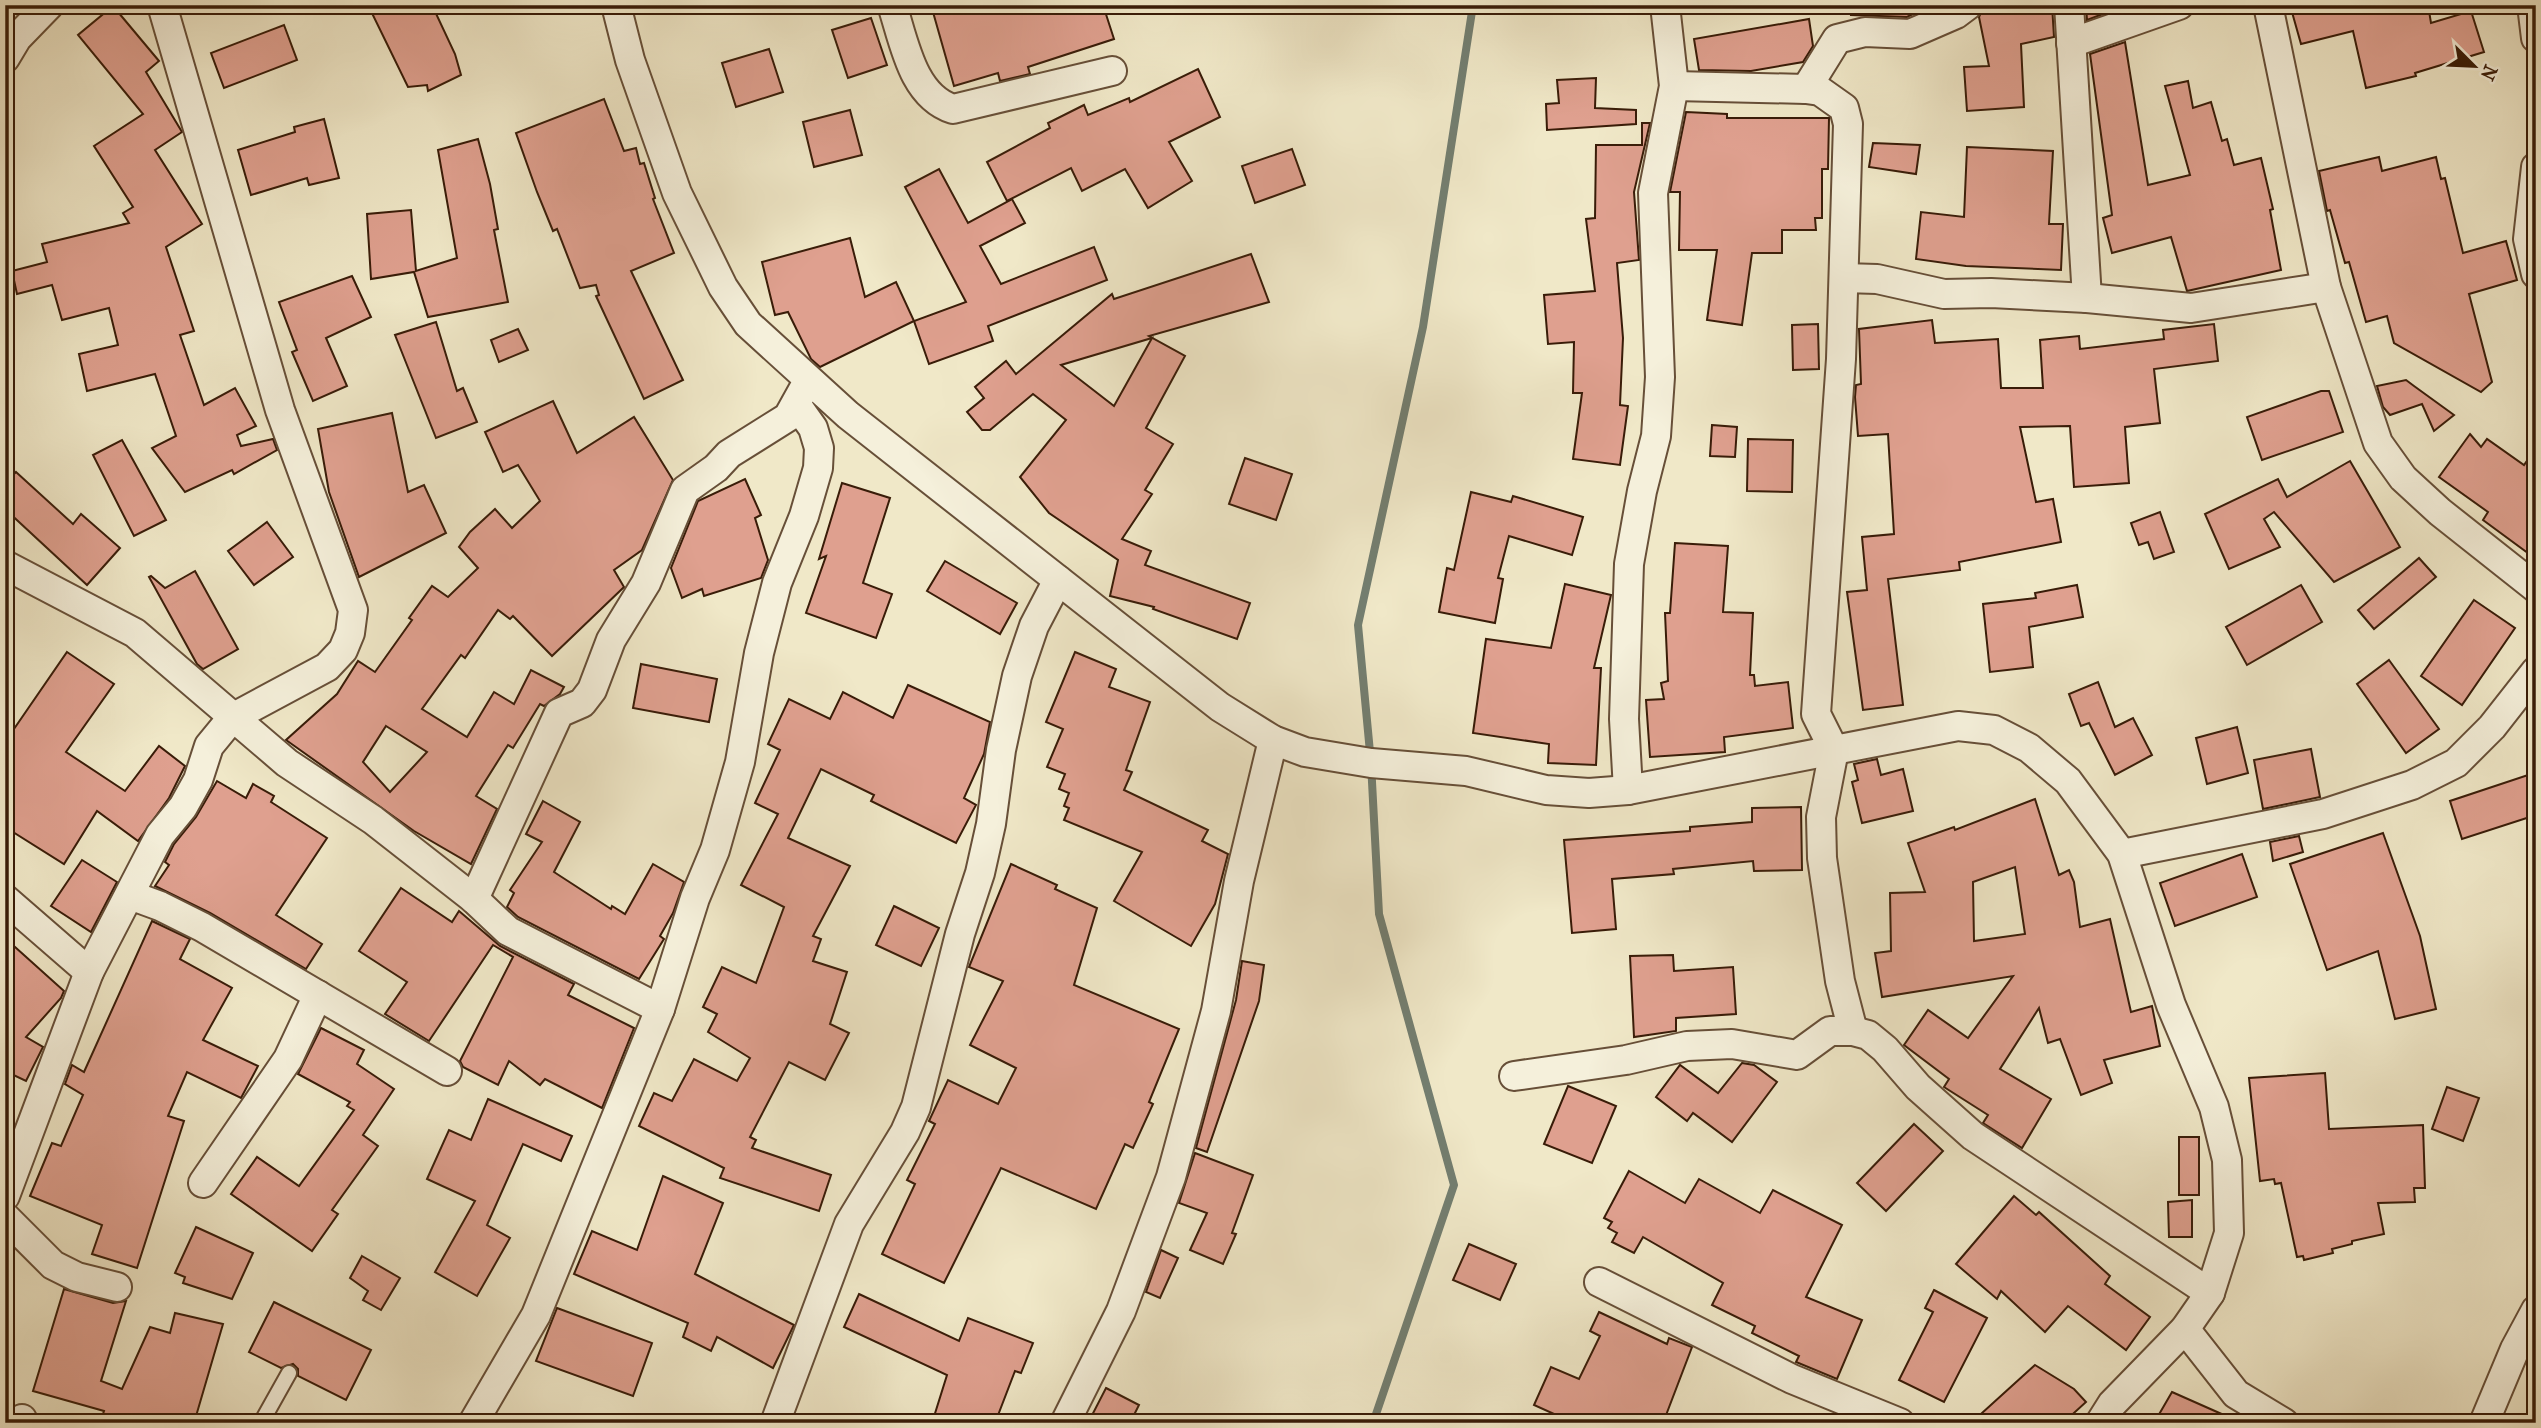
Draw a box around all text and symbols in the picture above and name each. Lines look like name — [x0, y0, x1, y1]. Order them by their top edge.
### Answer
north arrow — [2440, 32, 2510, 102]
text: N — [2475, 61, 2502, 84]

